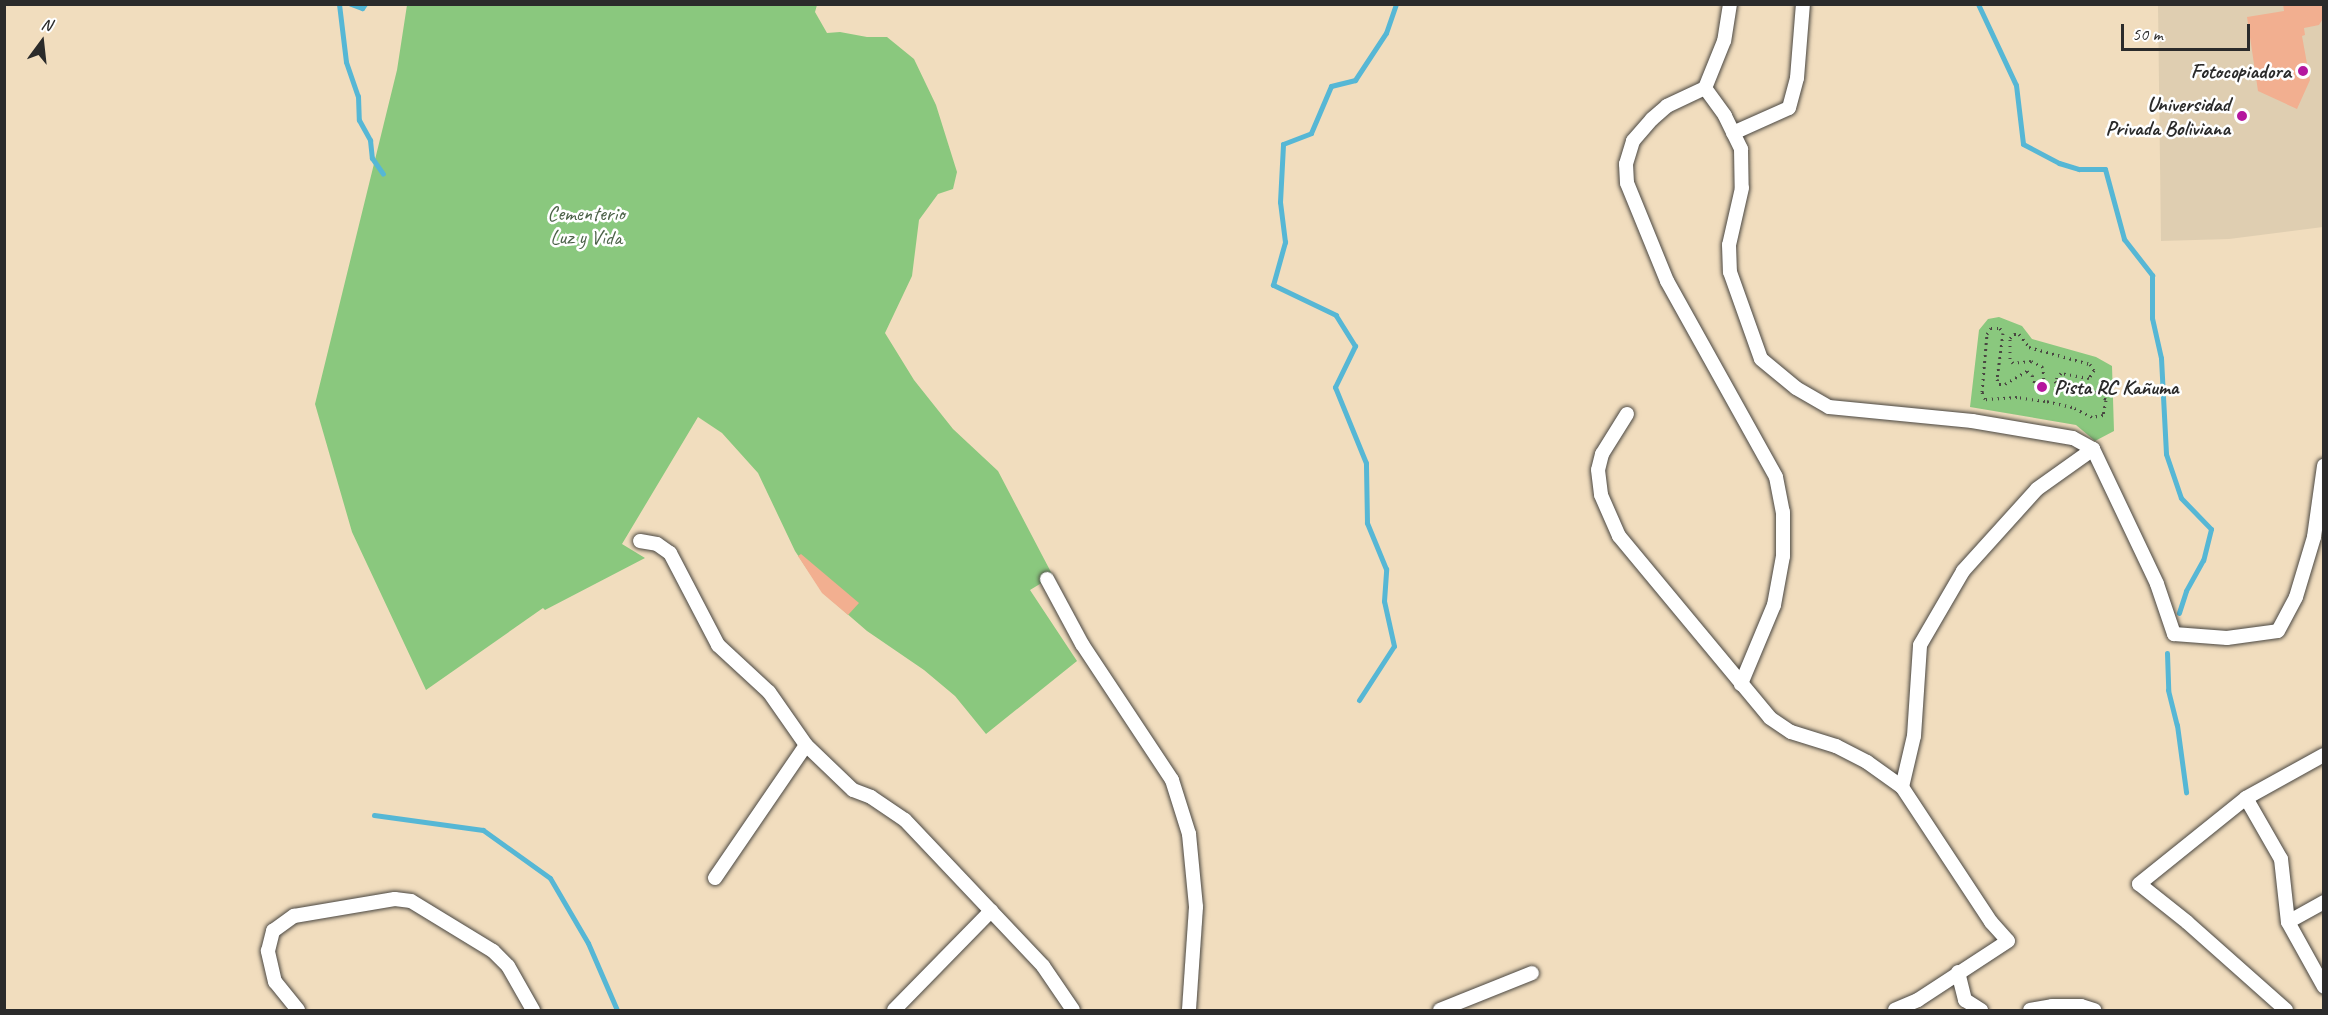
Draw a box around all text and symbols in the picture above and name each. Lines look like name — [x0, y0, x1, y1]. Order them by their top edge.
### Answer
north arrow — [12, 12, 72, 72]
scale bar — [2124, 12, 2253, 50]
text: N — [39, 14, 54, 36]
text: 50 m — [2132, 23, 2163, 45]
place label: Fotocopiadora — [2191, 58, 2291, 84]
marker: Fotocopiadora — [2296, 64, 2310, 78]
place label: Universidad Privada Boliviana — [2105, 91, 2230, 141]
marker: Universidad Privada Boliviana — [2235, 109, 2249, 123]
park label: Cementerio Luz y Vida — [547, 200, 625, 250]
place label: Pista RC Kañuma — [2054, 374, 2180, 400]
marker: Pista RC Kañuma — [2035, 380, 2049, 394]

